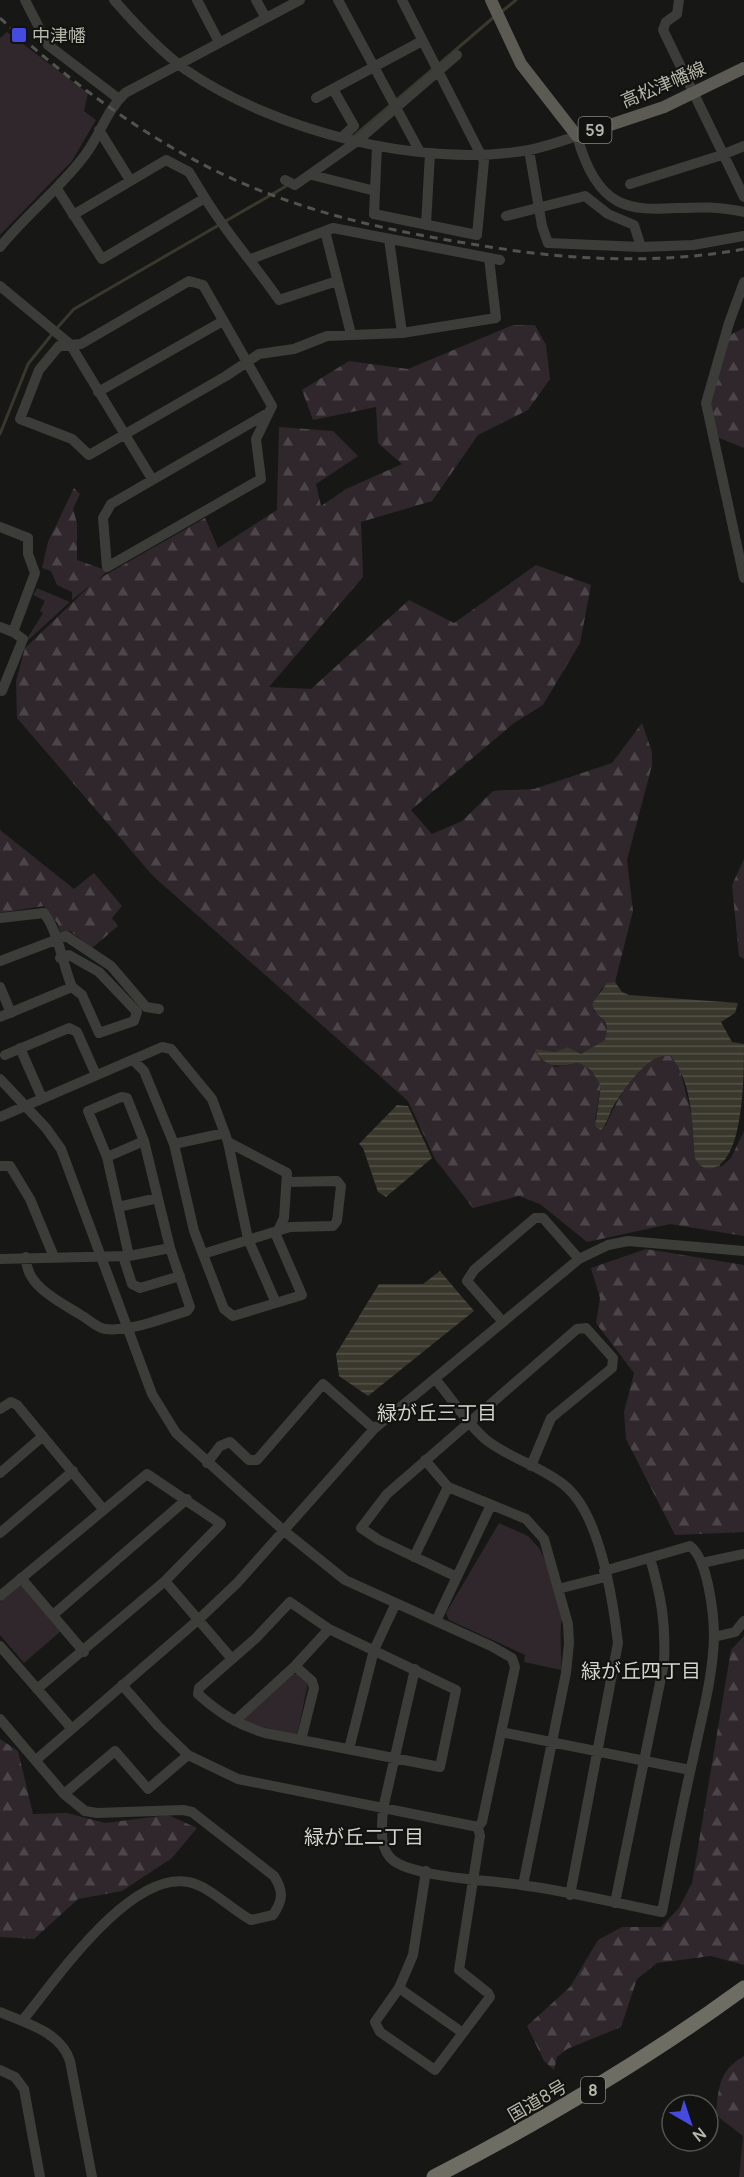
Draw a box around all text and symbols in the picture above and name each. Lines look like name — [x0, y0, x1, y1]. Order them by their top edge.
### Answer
place label: 中津幡 — [32, 23, 86, 47]
marker: 中津幡 — [10, 26, 28, 44]
street label: 高松津幡線 — [617, 55, 709, 113]
road number: 59 — [578, 117, 612, 143]
district label: 緑が丘三丁目 — [377, 1399, 497, 1426]
district label: 緑が丘四丁目 — [581, 1657, 701, 1684]
district label: 緑が丘二丁目 — [304, 1823, 424, 1850]
street label: 国道8号 — [503, 2073, 571, 2127]
road number: 8 — [581, 2077, 605, 2103]
north arrow — [660, 2093, 720, 2153]
text: N — [688, 2122, 711, 2147]

